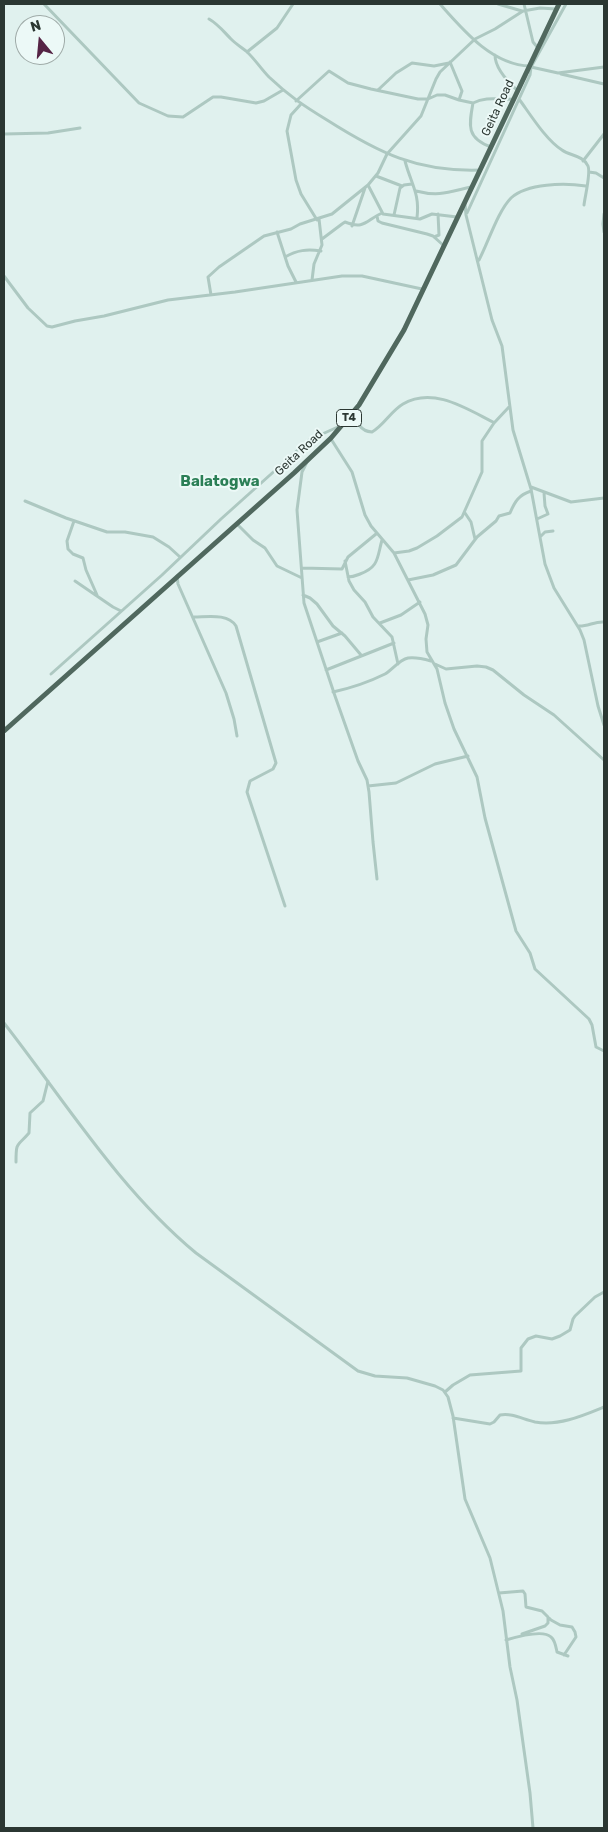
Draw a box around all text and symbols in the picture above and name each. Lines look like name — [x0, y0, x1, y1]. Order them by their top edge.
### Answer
north arrow — [15, 15, 65, 65]
text: N — [28, 17, 43, 36]
street label: Geita Road — [479, 78, 517, 138]
road number: T4 — [336, 409, 362, 426]
street label: Geita Road — [272, 427, 326, 479]
district label: Balatogwa — [180, 473, 260, 491]

